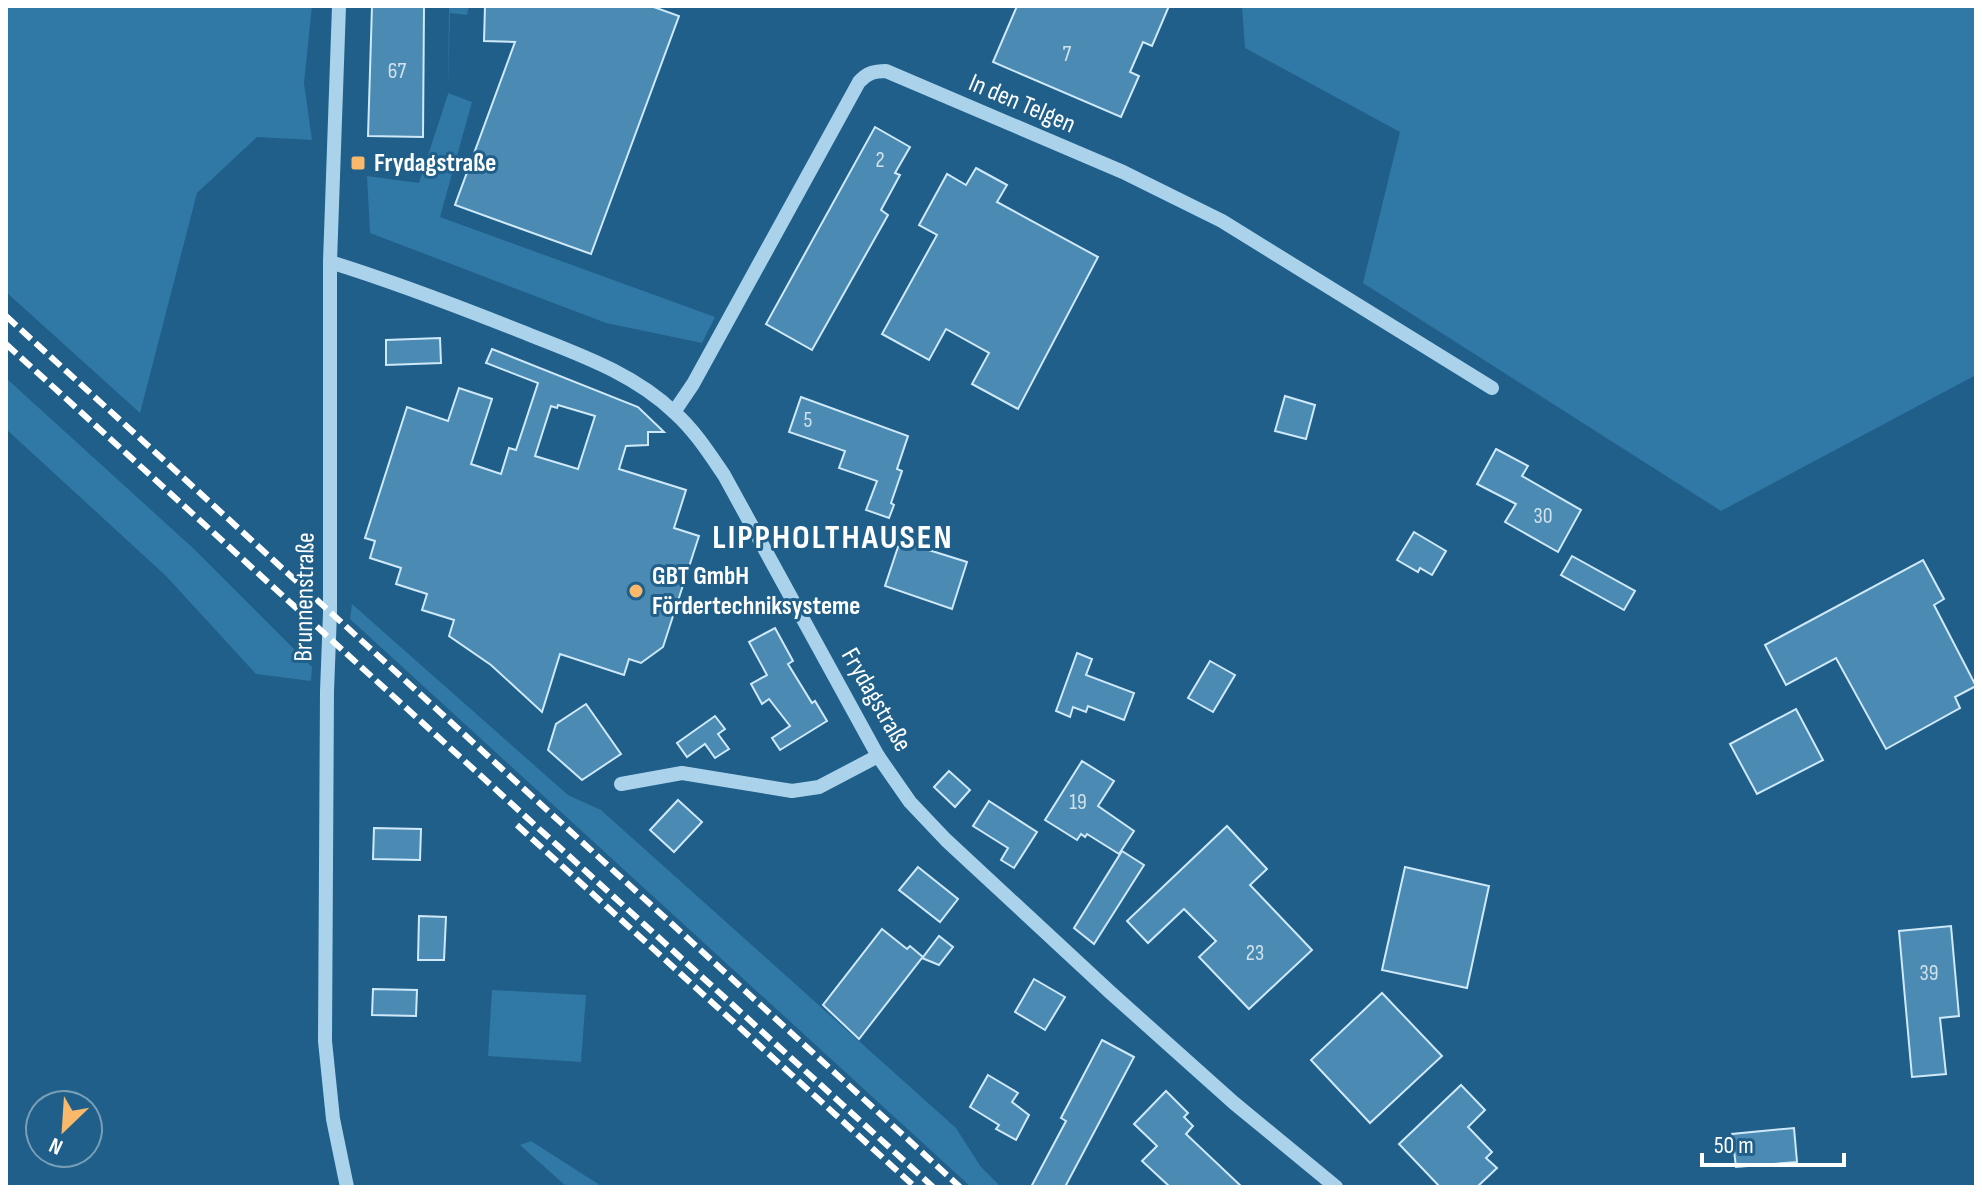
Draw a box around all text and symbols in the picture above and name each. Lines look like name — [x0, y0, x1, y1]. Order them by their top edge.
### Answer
house number: 7 — [1063, 41, 1072, 68]
house number: 67 — [388, 58, 406, 85]
street label: In den Telgen — [964, 68, 1080, 140]
house number: 2 — [875, 147, 885, 174]
place label: Frydagstraße — [374, 148, 496, 179]
marker: Frydagstraße — [349, 154, 367, 172]
house number: 5 — [804, 407, 813, 434]
house number: 30 — [1533, 503, 1553, 530]
district label: LIPPHOLTHAUSEN — [712, 517, 954, 558]
street label: Brunnenstraße — [288, 532, 322, 662]
place label: GBT GmbH Fördertechniksysteme — [652, 561, 860, 622]
marker: GBT GmbH Fördertechniksysteme — [627, 582, 645, 600]
street label: Frydagstraße — [834, 643, 918, 757]
house number: 19 — [1069, 789, 1087, 816]
house number: 23 — [1246, 940, 1264, 967]
house number: 39 — [1920, 960, 1938, 987]
north arrow — [24, 1089, 104, 1169]
scale bar — [1702, 1117, 1844, 1167]
text: N — [45, 1131, 67, 1160]
text: 50 m — [1714, 1131, 1754, 1160]

